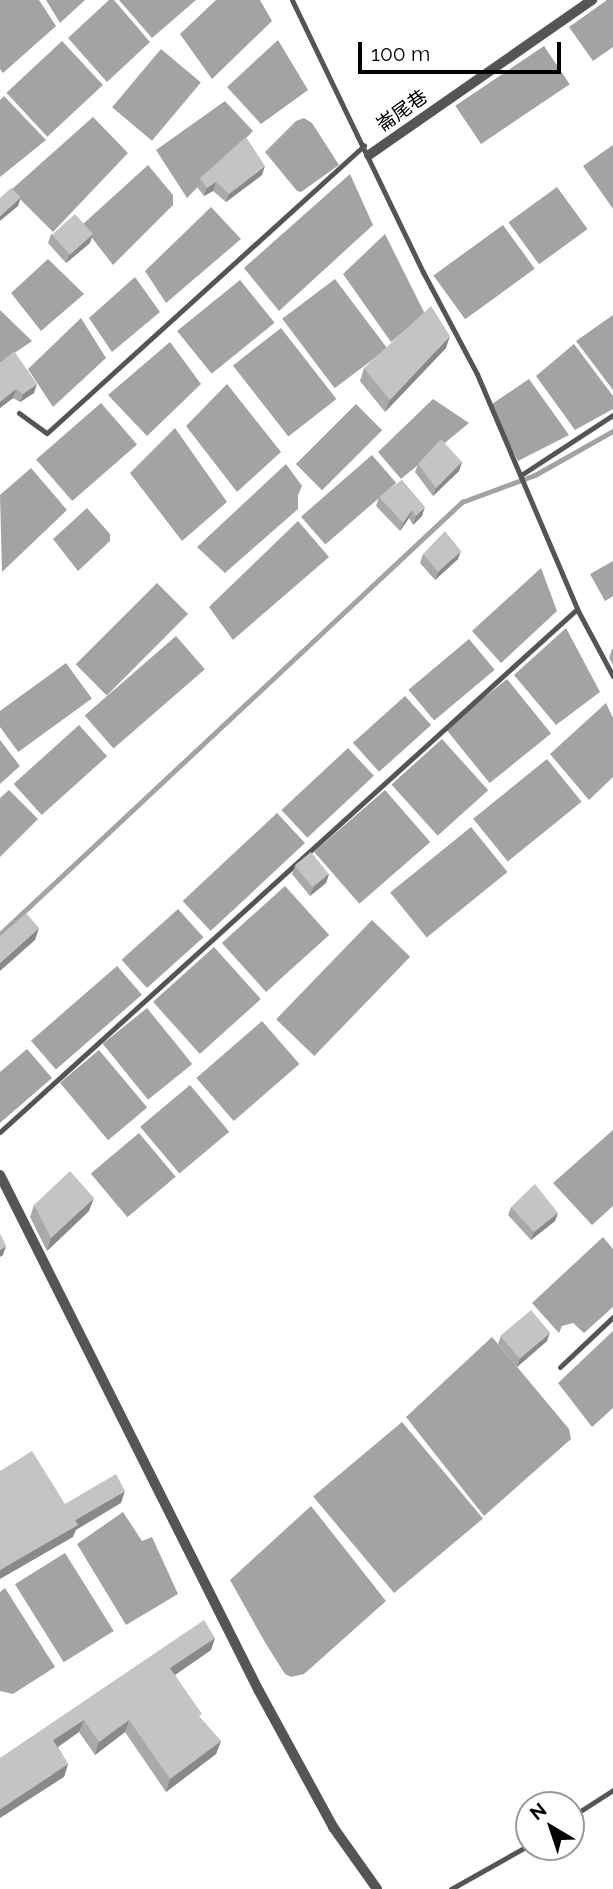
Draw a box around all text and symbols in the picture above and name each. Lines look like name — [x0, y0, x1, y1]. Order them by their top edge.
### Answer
scale bar — [361, 28, 564, 72]
text: 100 m — [371, 41, 430, 66]
street label: 崙尾巷 — [372, 85, 432, 137]
north arrow — [515, 1791, 585, 1861]
text: N — [525, 1798, 551, 1824]

